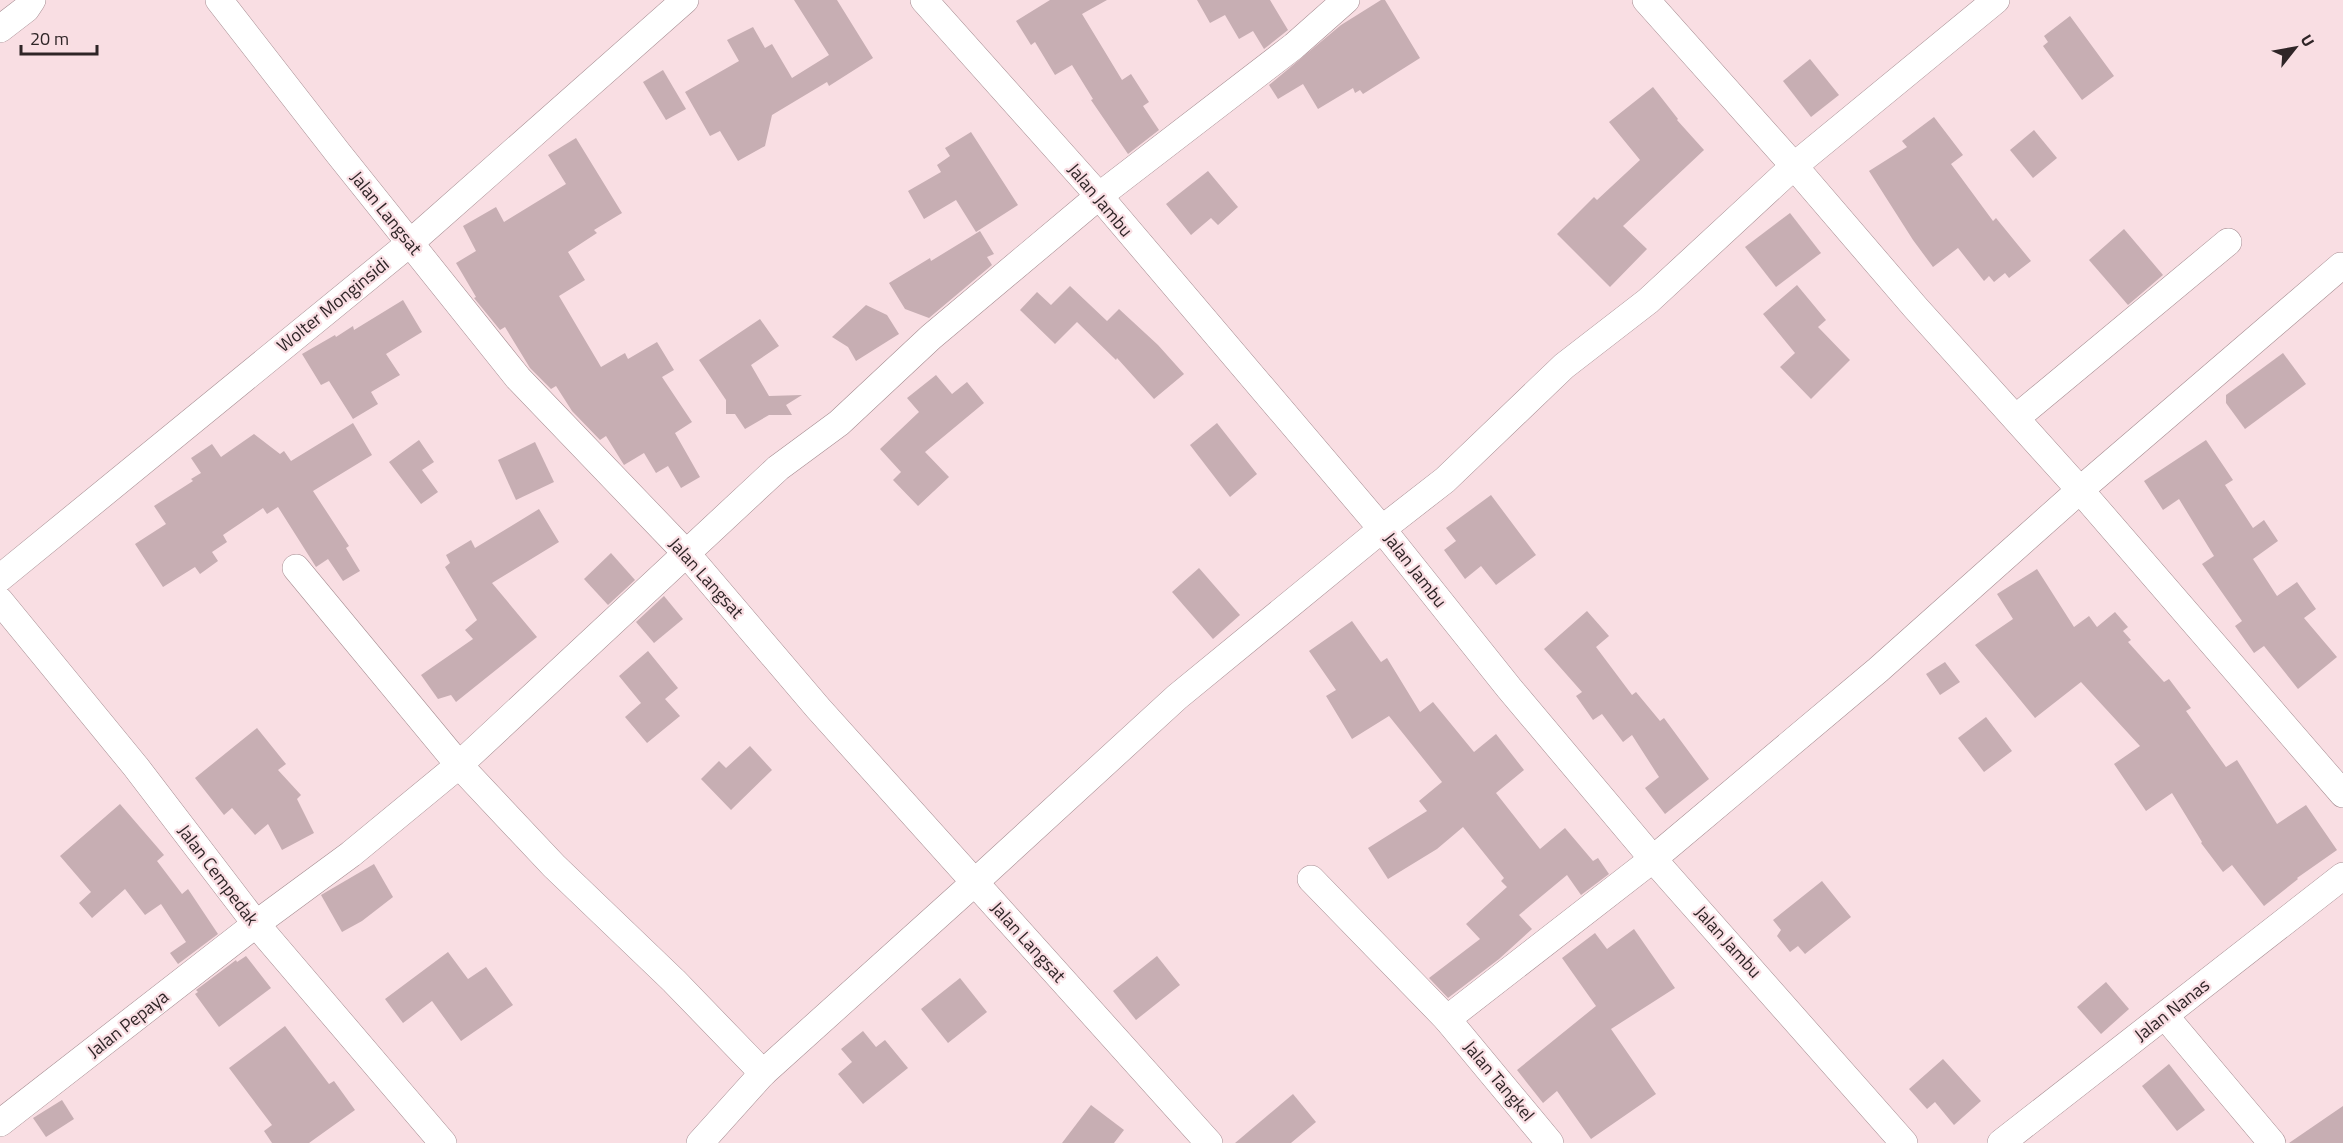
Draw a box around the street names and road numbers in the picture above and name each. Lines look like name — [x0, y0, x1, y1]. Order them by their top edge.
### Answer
street label: Jalan Jambu — [1061, 157, 1139, 243]
street label: Jalan Langsat — [344, 165, 429, 261]
street label: Wolter Monginsidi — [271, 251, 395, 358]
street label: Jalan Jambu — [1377, 526, 1454, 613]
street label: Jalan Langsat — [662, 531, 751, 625]
street label: Jalan Cempedak — [171, 818, 266, 931]
street label: Jalan Langsat — [984, 895, 1073, 989]
street label: Jalan Jambu — [1688, 899, 1768, 984]
street label: Jalan Nanas — [2128, 971, 2215, 1048]
street label: Jalan Pepaya — [81, 983, 174, 1064]
street label: Jalan Tangkel — [1457, 1034, 1541, 1127]

